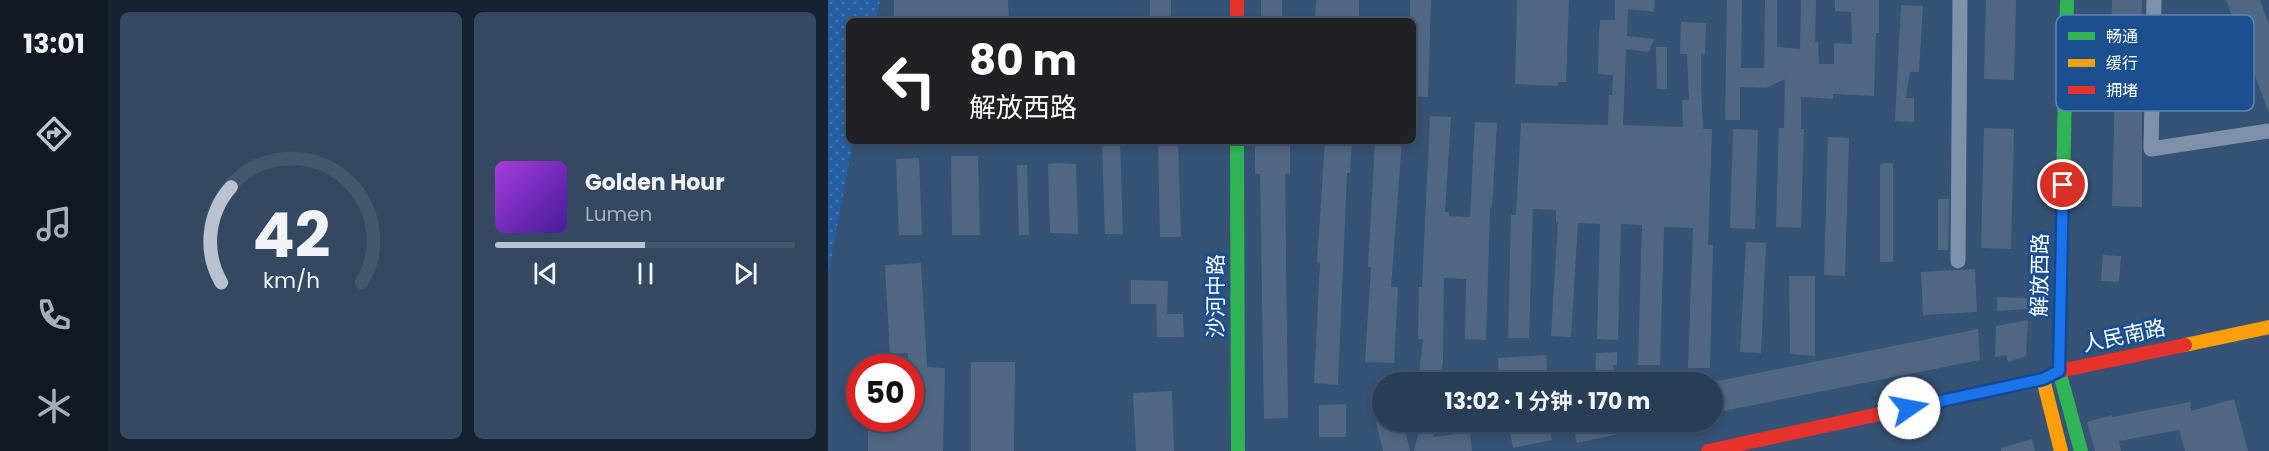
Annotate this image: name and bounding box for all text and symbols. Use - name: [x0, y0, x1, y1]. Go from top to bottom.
- legend: [2056, 15, 2254, 111]
- text: 13:01: [23, 25, 85, 62]
- text: 畅通: [2106, 25, 2138, 48]
- text: 80 m: [969, 31, 1077, 90]
- icon: left: [870, 42, 948, 120]
- text: 缓行: [2106, 52, 2138, 75]
- text: 拥堵: [2106, 79, 2138, 102]
- text: 解放西路: [969, 89, 1077, 126]
- icon: directions: [33, 113, 75, 155]
- pin: [2037, 159, 2088, 210]
- text: Golden Hour: [585, 167, 725, 198]
- icon: arrive: [2046, 168, 2079, 201]
- text: 42: [252, 191, 330, 279]
- text: Lumen: [585, 200, 652, 228]
- icon: music: [33, 203, 75, 245]
- street label: 解放西路: [2024, 233, 2055, 317]
- street label: 沙河中路: [1201, 254, 1230, 338]
- icon: previous: [529, 257, 562, 290]
- icon: pause: [629, 257, 662, 290]
- icon: next: [729, 257, 762, 290]
- text: km/h: [262, 265, 320, 296]
- icon: phone: [33, 294, 75, 336]
- street label: 人民南路: [2080, 313, 2168, 358]
- speed limit sign: 50: [846, 354, 924, 432]
- position arrow: [1877, 376, 1941, 440]
- icon: climate: [33, 385, 75, 427]
- text: 13:02 · 1 分钟 · 170 m: [1445, 386, 1650, 417]

